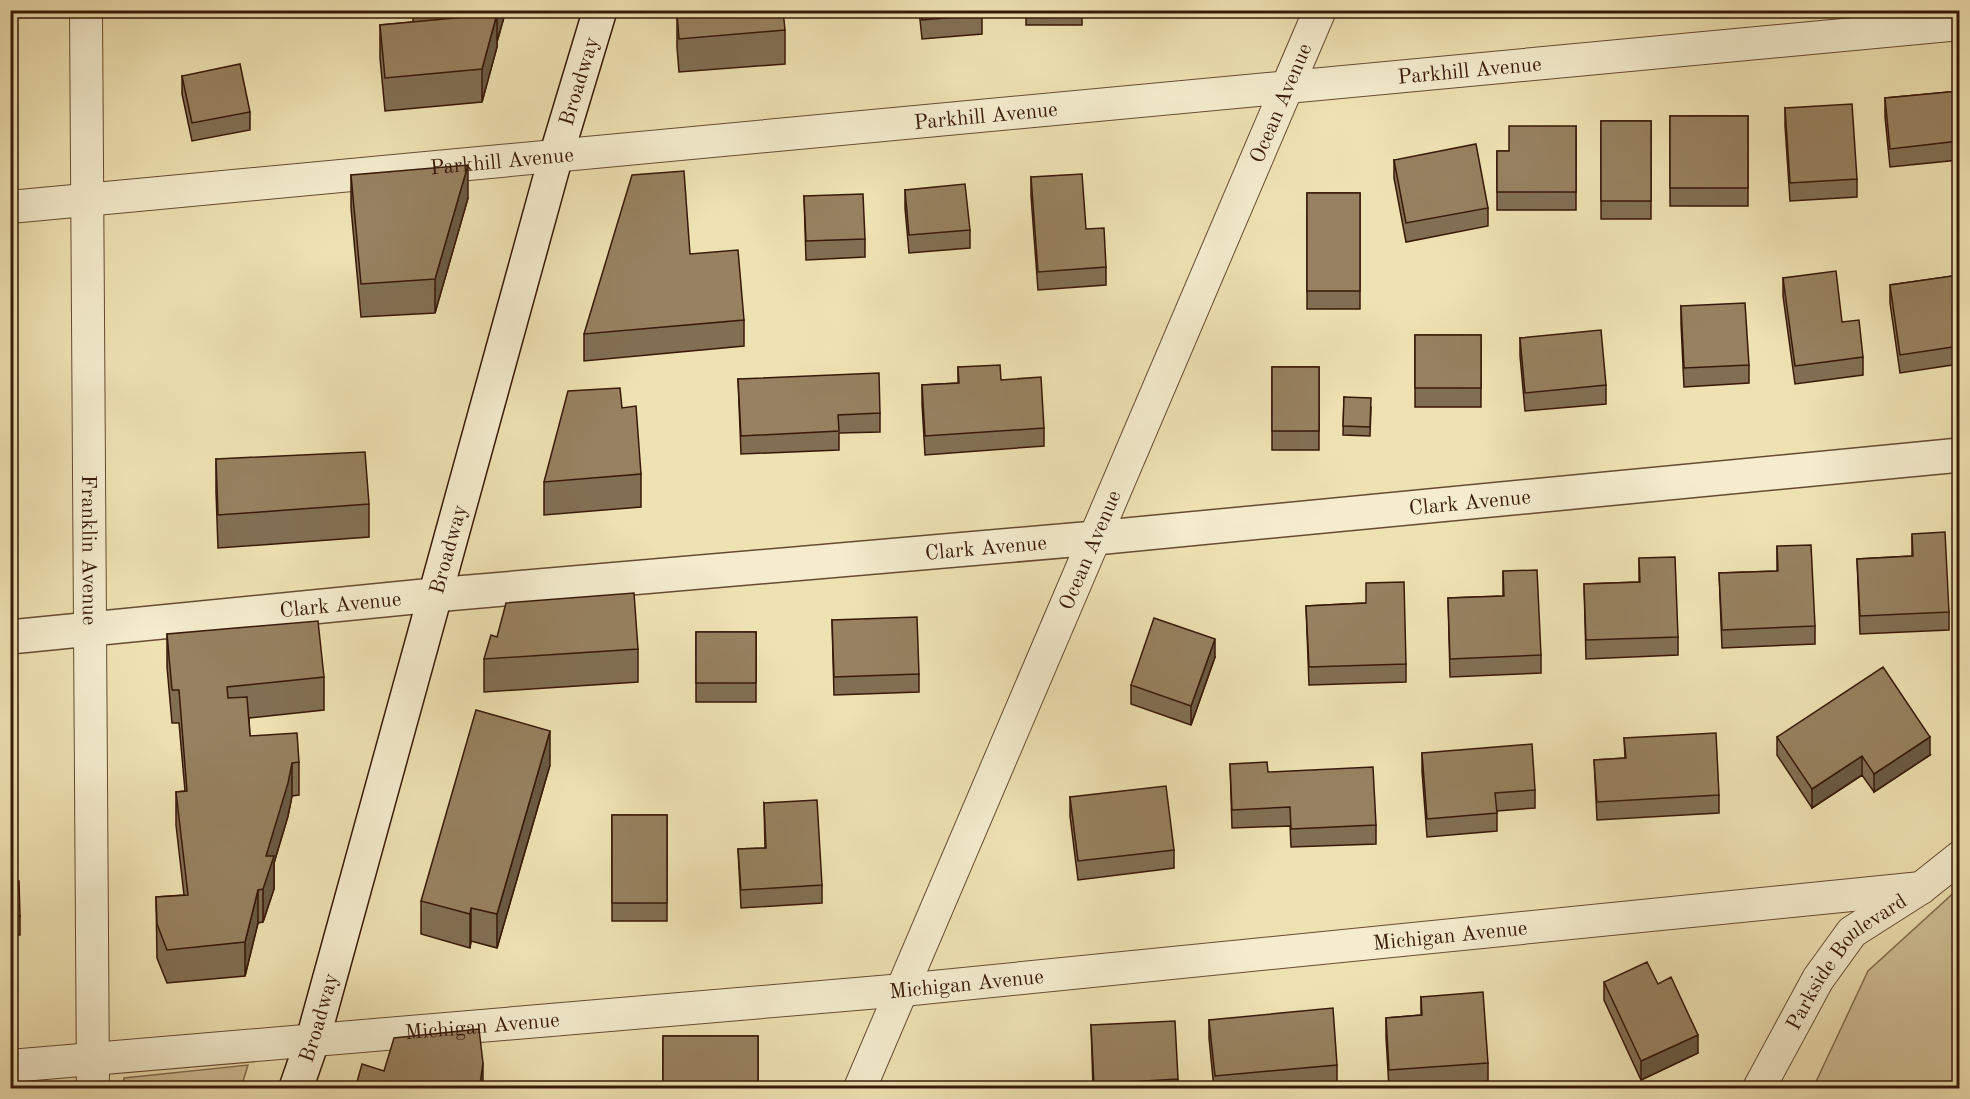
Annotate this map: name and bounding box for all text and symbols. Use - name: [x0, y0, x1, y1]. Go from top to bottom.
- street label: Broadway: [557, 35, 603, 128]
- street label: Ocean Avenue: [1247, 41, 1316, 166]
- street label: Parkhill Avenue: [1397, 54, 1543, 89]
- street label: Parkhill Avenue: [913, 100, 1059, 134]
- street label: Parkhill Avenue: [429, 145, 575, 180]
- street label: Franklin Avenue: [77, 475, 99, 625]
- street label: Clark Avenue: [1408, 487, 1532, 520]
- street label: Ocean Avenue: [1056, 488, 1126, 613]
- street label: Broadway: [427, 502, 472, 596]
- street label: Clark Avenue: [924, 533, 1048, 565]
- street label: Clark Avenue: [279, 589, 402, 622]
- street label: Parkside Boulevard: [1783, 891, 1911, 1034]
- street label: Michigan Avenue: [1372, 918, 1528, 955]
- street label: Michigan Avenue: [888, 967, 1045, 1003]
- street label: Broadway: [297, 971, 343, 1065]
- street label: Michigan Avenue: [404, 1010, 561, 1044]

